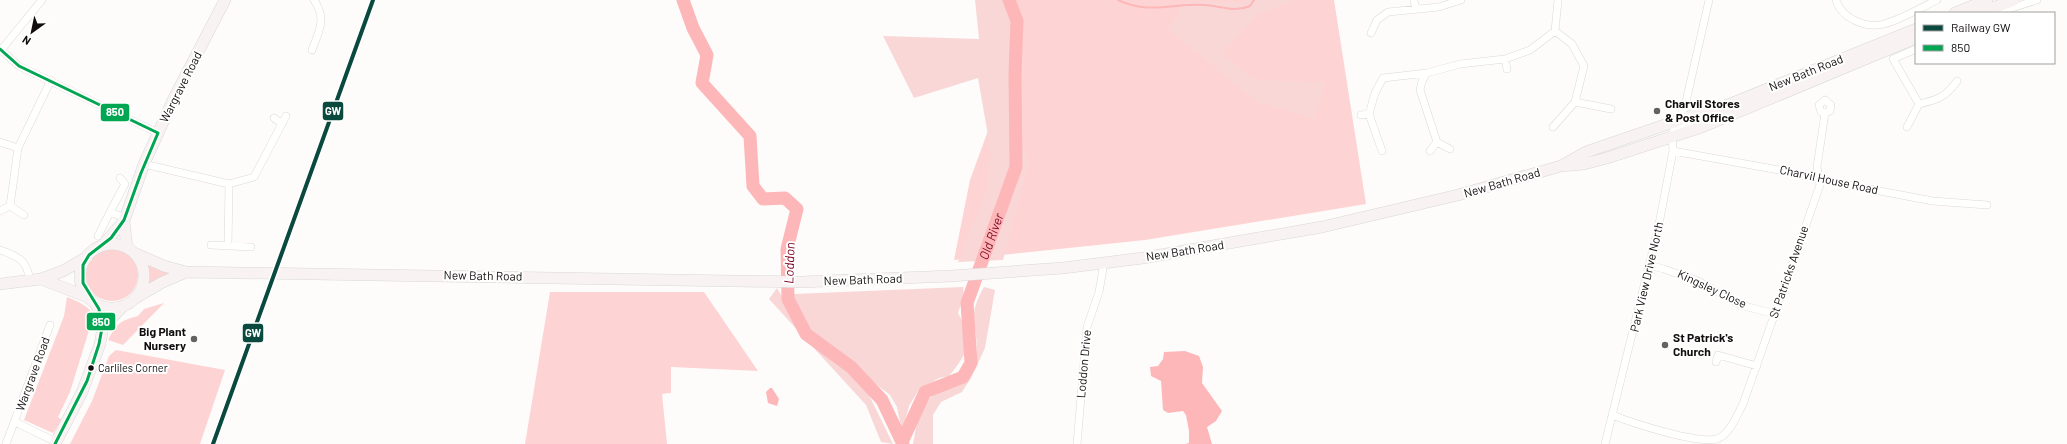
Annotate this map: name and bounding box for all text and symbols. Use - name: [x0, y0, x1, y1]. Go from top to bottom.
- north arrow: [12, 12, 52, 52]
- legend: [1915, 12, 2055, 64]
- text: Railway GW: [1951, 20, 2011, 34]
- text: N: [20, 33, 33, 48]
- text: 850: [1951, 40, 1970, 54]
- street label: Wargrave Road: [156, 49, 204, 124]
- street label: New Bath Road: [1767, 51, 1845, 93]
- place label: Charvil Stores & Post Office: [1665, 96, 1740, 124]
- line badge: GW: [322, 101, 344, 121]
- line badge: 850: [100, 103, 130, 122]
- text: GW: [325, 104, 341, 117]
- text: 850: [106, 105, 124, 118]
- marker: Charvil Stores & Post Office: [1652, 106, 1662, 116]
- street label: Charvil House Road: [1779, 162, 1880, 196]
- street label: New Bath Road: [1462, 164, 1541, 200]
- water label: Old River: [975, 211, 1007, 262]
- street label: Park View Drive North: [1627, 220, 1666, 333]
- street label: St Patricks Avenue: [1766, 223, 1811, 320]
- street label: New Bath Road: [1145, 237, 1225, 263]
- water label: Loddon: [780, 242, 798, 284]
- street label: Kingsley Close: [1676, 266, 1749, 310]
- street label: New Bath Road: [444, 267, 522, 283]
- street label: New Bath Road: [823, 271, 903, 287]
- line badge: 850: [86, 312, 116, 331]
- text: 850: [92, 315, 110, 328]
- line badge: GW: [242, 323, 264, 343]
- place label: Big Plant Nursery: [139, 324, 186, 352]
- text: GW: [245, 326, 261, 339]
- street label: Loddon Drive: [1073, 329, 1093, 399]
- place label: St Patrick's Church: [1673, 330, 1733, 358]
- marker: Big Plant Nursery: [189, 334, 199, 344]
- street label: Wargrave Road: [12, 335, 52, 413]
- marker: St Patrick's Church: [1660, 340, 1670, 350]
- place label: Carliles Corner: [98, 361, 168, 374]
- marker: Carliles Corner: [86, 363, 96, 373]

